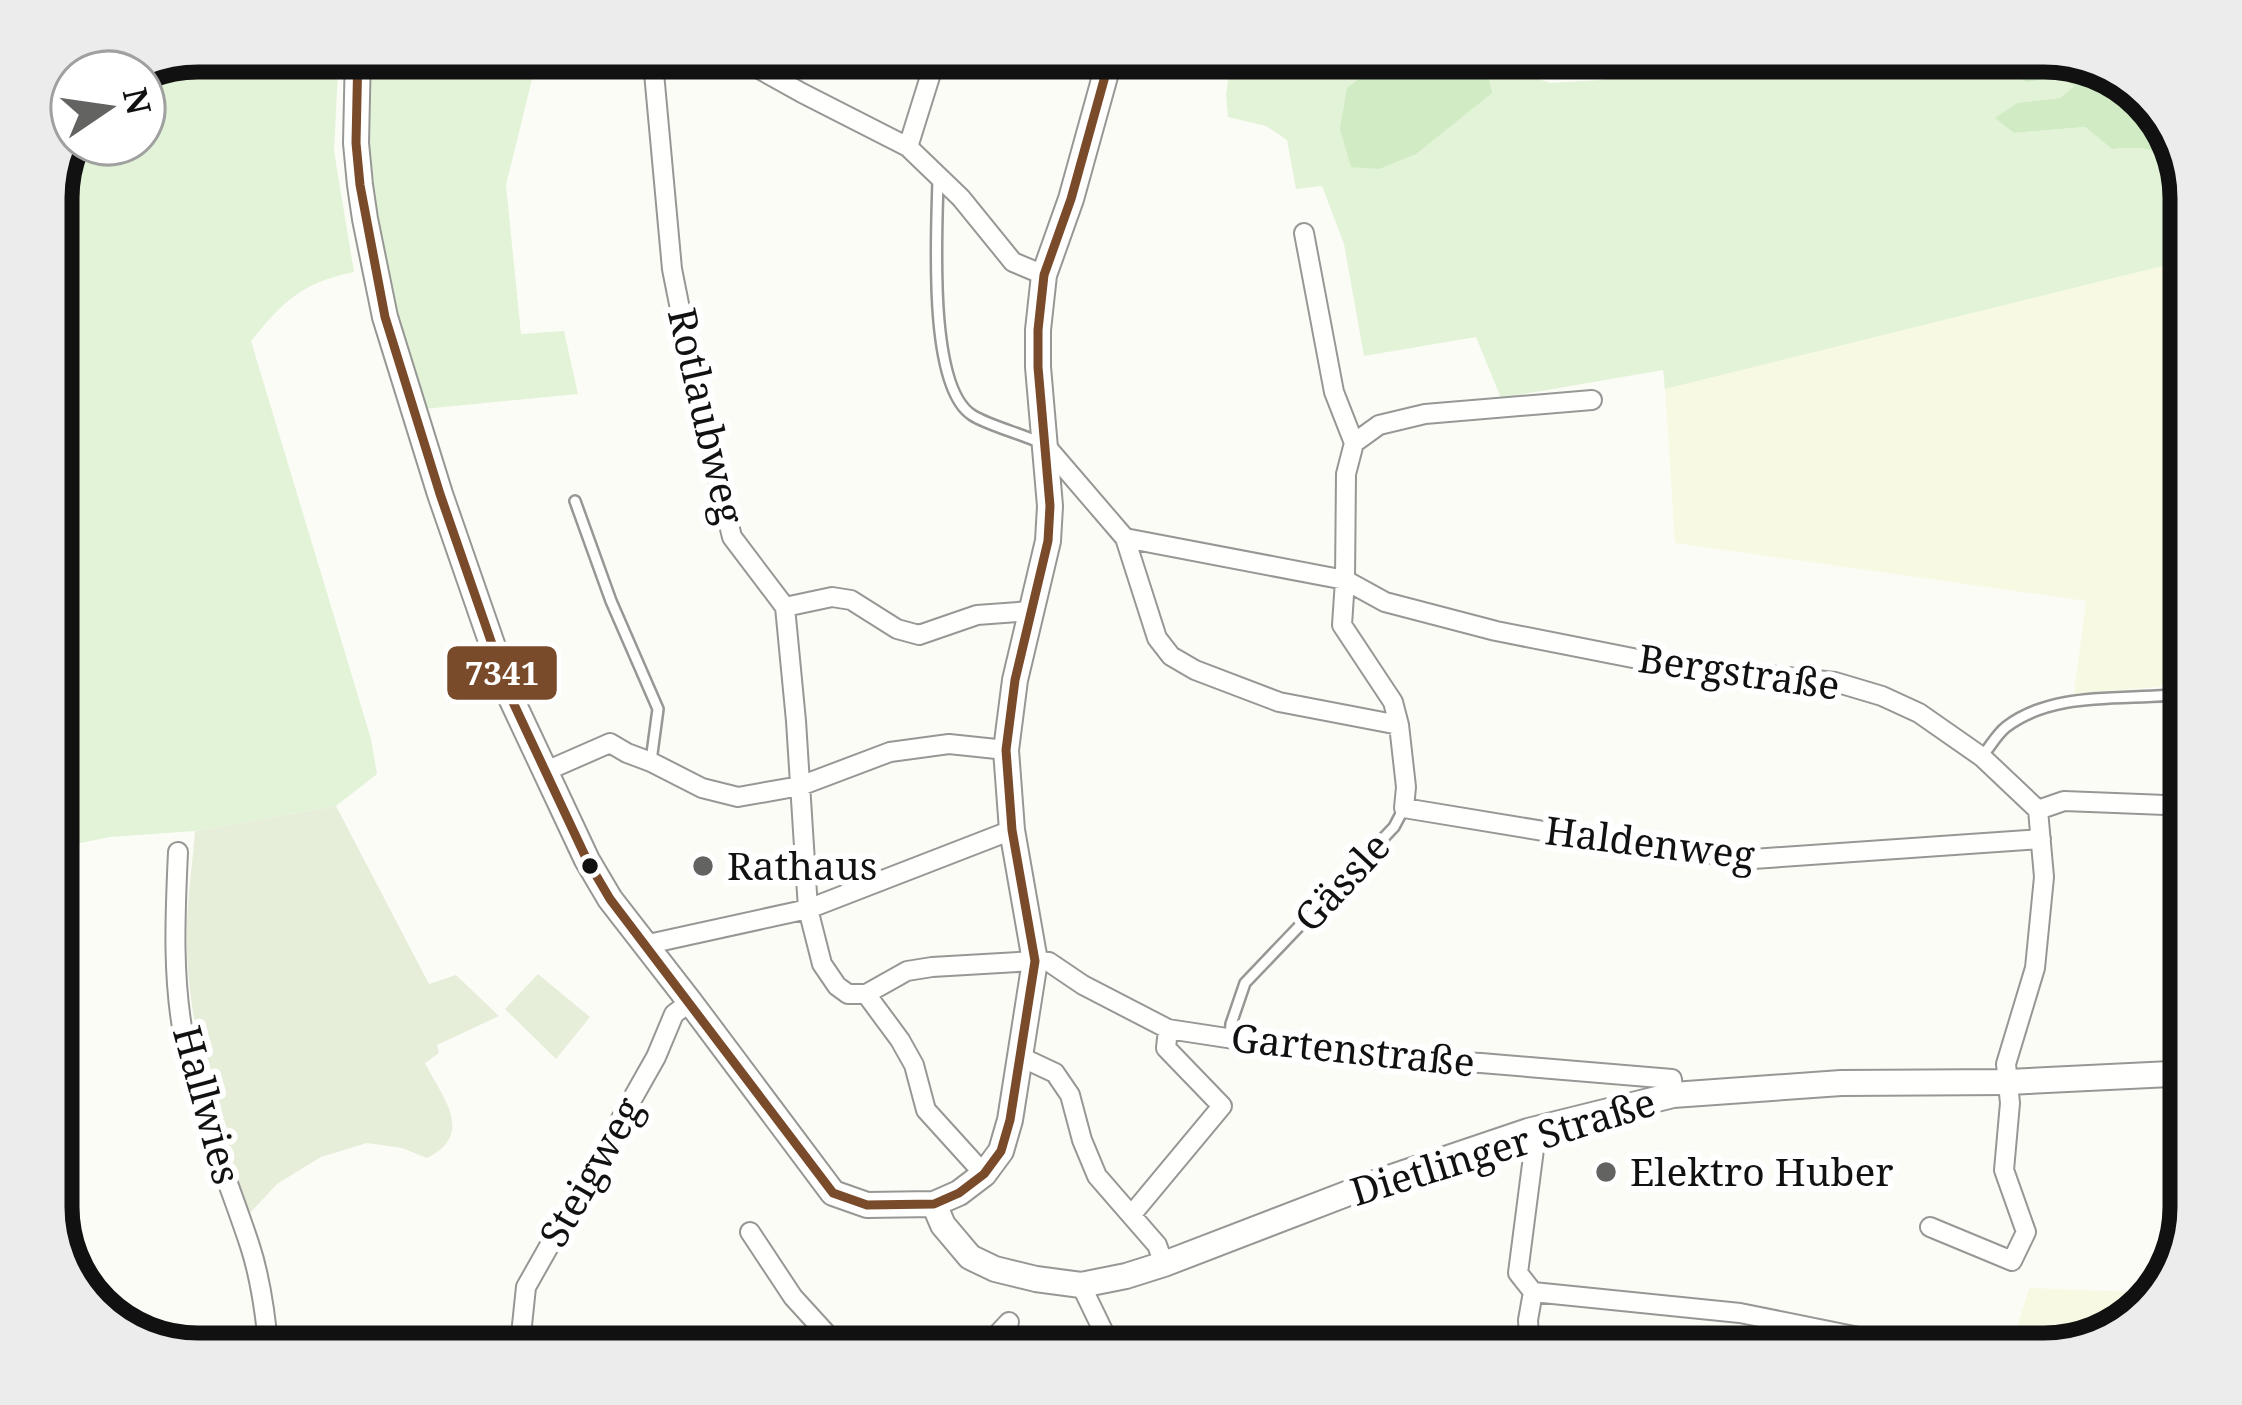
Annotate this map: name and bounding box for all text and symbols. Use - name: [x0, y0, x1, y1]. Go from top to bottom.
- north arrow: [48, 48, 168, 168]
- text: N: [113, 83, 163, 119]
- street label: Rotlaubweg: [657, 302, 758, 529]
- street label: Bergstraße: [1635, 630, 1843, 711]
- line badge: 7341: [445, 644, 559, 702]
- text: 7341: [465, 650, 539, 695]
- street label: Haldenweg: [1543, 802, 1758, 881]
- street label: Gässle: [1281, 820, 1401, 942]
- place label: Rathaus: [727, 838, 877, 891]
- marker: Rathaus: [690, 853, 716, 879]
- unlabelled marker: [579, 855, 601, 877]
- street label: Gartenstraße: [1229, 1009, 1478, 1088]
- street label: Hallwies: [162, 1020, 255, 1190]
- street label: Dietlinger Straße: [1344, 1074, 1661, 1217]
- street label: Steigweg: [526, 1087, 654, 1256]
- place label: Elektro Huber: [1630, 1144, 1894, 1197]
- marker: Elektro Huber: [1593, 1159, 1619, 1185]

